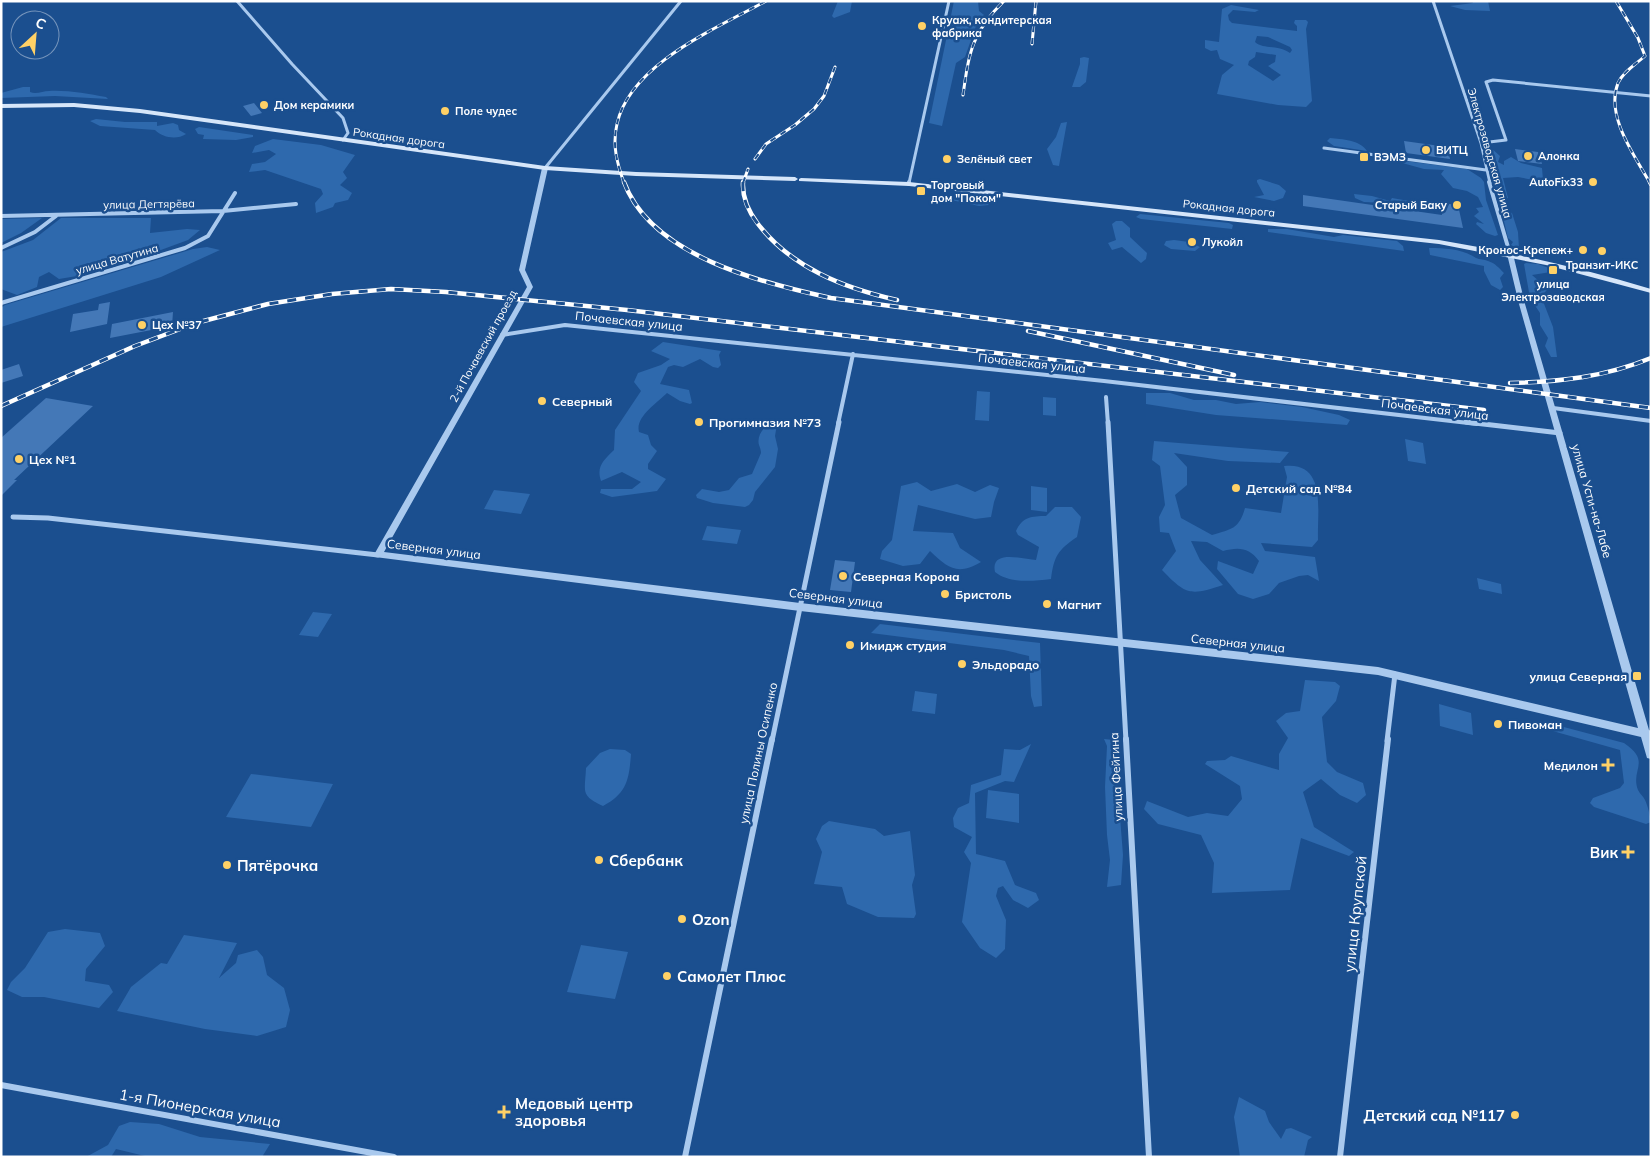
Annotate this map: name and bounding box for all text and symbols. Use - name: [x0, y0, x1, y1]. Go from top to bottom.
- north arrow: [10, 10, 60, 60]
- text: С: [32, 13, 49, 34]
- place label: Круаж, кондитерская фабрика: [932, 13, 1052, 40]
- marker: Круаж, кондитерская фабрика: [916, 20, 928, 32]
- street label: Электрозаводская улица: [1465, 86, 1515, 220]
- place label: Дом керамики: [274, 98, 354, 112]
- marker: Дом керамики: [258, 99, 270, 111]
- place label: Поле чудес: [455, 104, 517, 118]
- marker: Поле чудес: [439, 105, 451, 117]
- street label: Рокадная дорога: [352, 125, 446, 151]
- place label: ВИТЦ: [1436, 143, 1468, 157]
- marker: ВИТЦ: [1420, 144, 1432, 156]
- place label: Алонка: [1538, 149, 1580, 163]
- place label: ВЭМЗ: [1374, 150, 1406, 164]
- marker: Алонка: [1522, 150, 1534, 162]
- marker: ВЭМЗ: [1358, 151, 1370, 163]
- place label: Зелёный свет: [957, 152, 1033, 166]
- marker: Зелёный свет: [941, 153, 953, 165]
- place label: AutoFix33: [1529, 175, 1583, 189]
- marker: AutoFix33: [1587, 176, 1599, 188]
- place label: Торговый дом "Поком": [931, 178, 1001, 205]
- marker: Торговый дом "Поком": [915, 185, 927, 197]
- street label: улица Дегтярёва: [103, 196, 195, 212]
- street label: Рокадная дорога: [1182, 196, 1276, 220]
- place label: Старый Баку: [1375, 198, 1448, 212]
- marker: Старый Баку: [1451, 199, 1463, 211]
- place label: Лукойл: [1202, 235, 1243, 249]
- marker: Лукойл: [1186, 236, 1198, 248]
- street label: улица Ватутина: [74, 241, 160, 277]
- place label: Кронос-Крепеж+: [1478, 243, 1573, 257]
- marker: Кронос-Крепеж+: [1577, 244, 1589, 256]
- marker: Транзит-ИКС: [1596, 245, 1608, 257]
- place label: Транзит-ИКС: [1566, 258, 1639, 272]
- marker: улица Электрозаводская: [1547, 264, 1559, 276]
- place label: улица Электрозаводская: [1501, 277, 1605, 304]
- street label: 2-й Почаевский проезд: [446, 287, 520, 405]
- street label: Почаевская улица: [574, 308, 684, 334]
- place label: Цех №37: [152, 318, 202, 332]
- marker: Цех №37: [136, 319, 148, 331]
- street label: Почаевская улица: [977, 350, 1087, 376]
- place label: Северный: [552, 394, 612, 409]
- marker: Северный: [536, 395, 548, 407]
- street label: Почаевская улица: [1380, 395, 1490, 423]
- place label: Прогимназия №73: [709, 415, 821, 430]
- marker: Прогимназия №73: [693, 416, 705, 428]
- street label: улица Усти-на-Лабе: [1569, 442, 1616, 560]
- place label: Цех №1: [29, 452, 76, 467]
- marker: Цех №1: [13, 453, 25, 465]
- place label: Детский сад №84: [1246, 481, 1352, 496]
- marker: Детский сад №84: [1230, 482, 1242, 494]
- street label: Северная улица: [386, 536, 482, 562]
- place label: Северная Корона: [853, 569, 960, 584]
- marker: Северная Корона: [837, 570, 849, 582]
- street label: Северная улица: [788, 585, 884, 611]
- place label: Бристоль: [955, 587, 1012, 602]
- marker: Бристоль: [939, 588, 951, 600]
- place label: Магнит: [1057, 597, 1101, 612]
- marker: Магнит: [1041, 598, 1053, 610]
- street label: Северная улица: [1190, 631, 1286, 655]
- place label: Имидж студия: [860, 638, 946, 653]
- marker: Имидж студия: [844, 639, 856, 651]
- place label: Эльдорадо: [972, 657, 1039, 672]
- marker: Эльдорадо: [956, 658, 968, 670]
- place label: улица Северная: [1529, 669, 1627, 684]
- marker: улица Северная: [1631, 670, 1643, 682]
- street label: улица Полины Осипенко: [736, 681, 780, 825]
- place label: Пивоман: [1508, 717, 1562, 732]
- marker: Пивоман: [1492, 718, 1504, 730]
- street label: улица Фейгина: [1106, 732, 1126, 822]
- place label: Медилон: [1544, 758, 1598, 773]
- marker: Медилон: [1602, 759, 1614, 771]
- place label: Вик: [1590, 843, 1618, 862]
- marker: Вик: [1622, 846, 1634, 858]
- place label: Сбербанк: [609, 851, 683, 870]
- marker: Сбербанк: [593, 854, 605, 866]
- street label: улица Крупской: [1339, 855, 1371, 973]
- place label: Пятёрочка: [237, 856, 318, 875]
- marker: Пятёрочка: [221, 859, 233, 871]
- place label: Ozon: [692, 910, 729, 929]
- marker: Ozon: [676, 913, 688, 925]
- place label: Самолет Плюс: [677, 967, 786, 986]
- marker: Самолет Плюс: [661, 970, 673, 982]
- street label: 1-я Пионерская улица: [118, 1084, 282, 1132]
- place label: Медовый центр здоровья: [515, 1094, 633, 1130]
- marker: Медовый центр здоровья: [497, 1105, 511, 1119]
- place label: Детский сад №117: [1364, 1106, 1505, 1125]
- marker: Детский сад №117: [1509, 1109, 1521, 1121]

